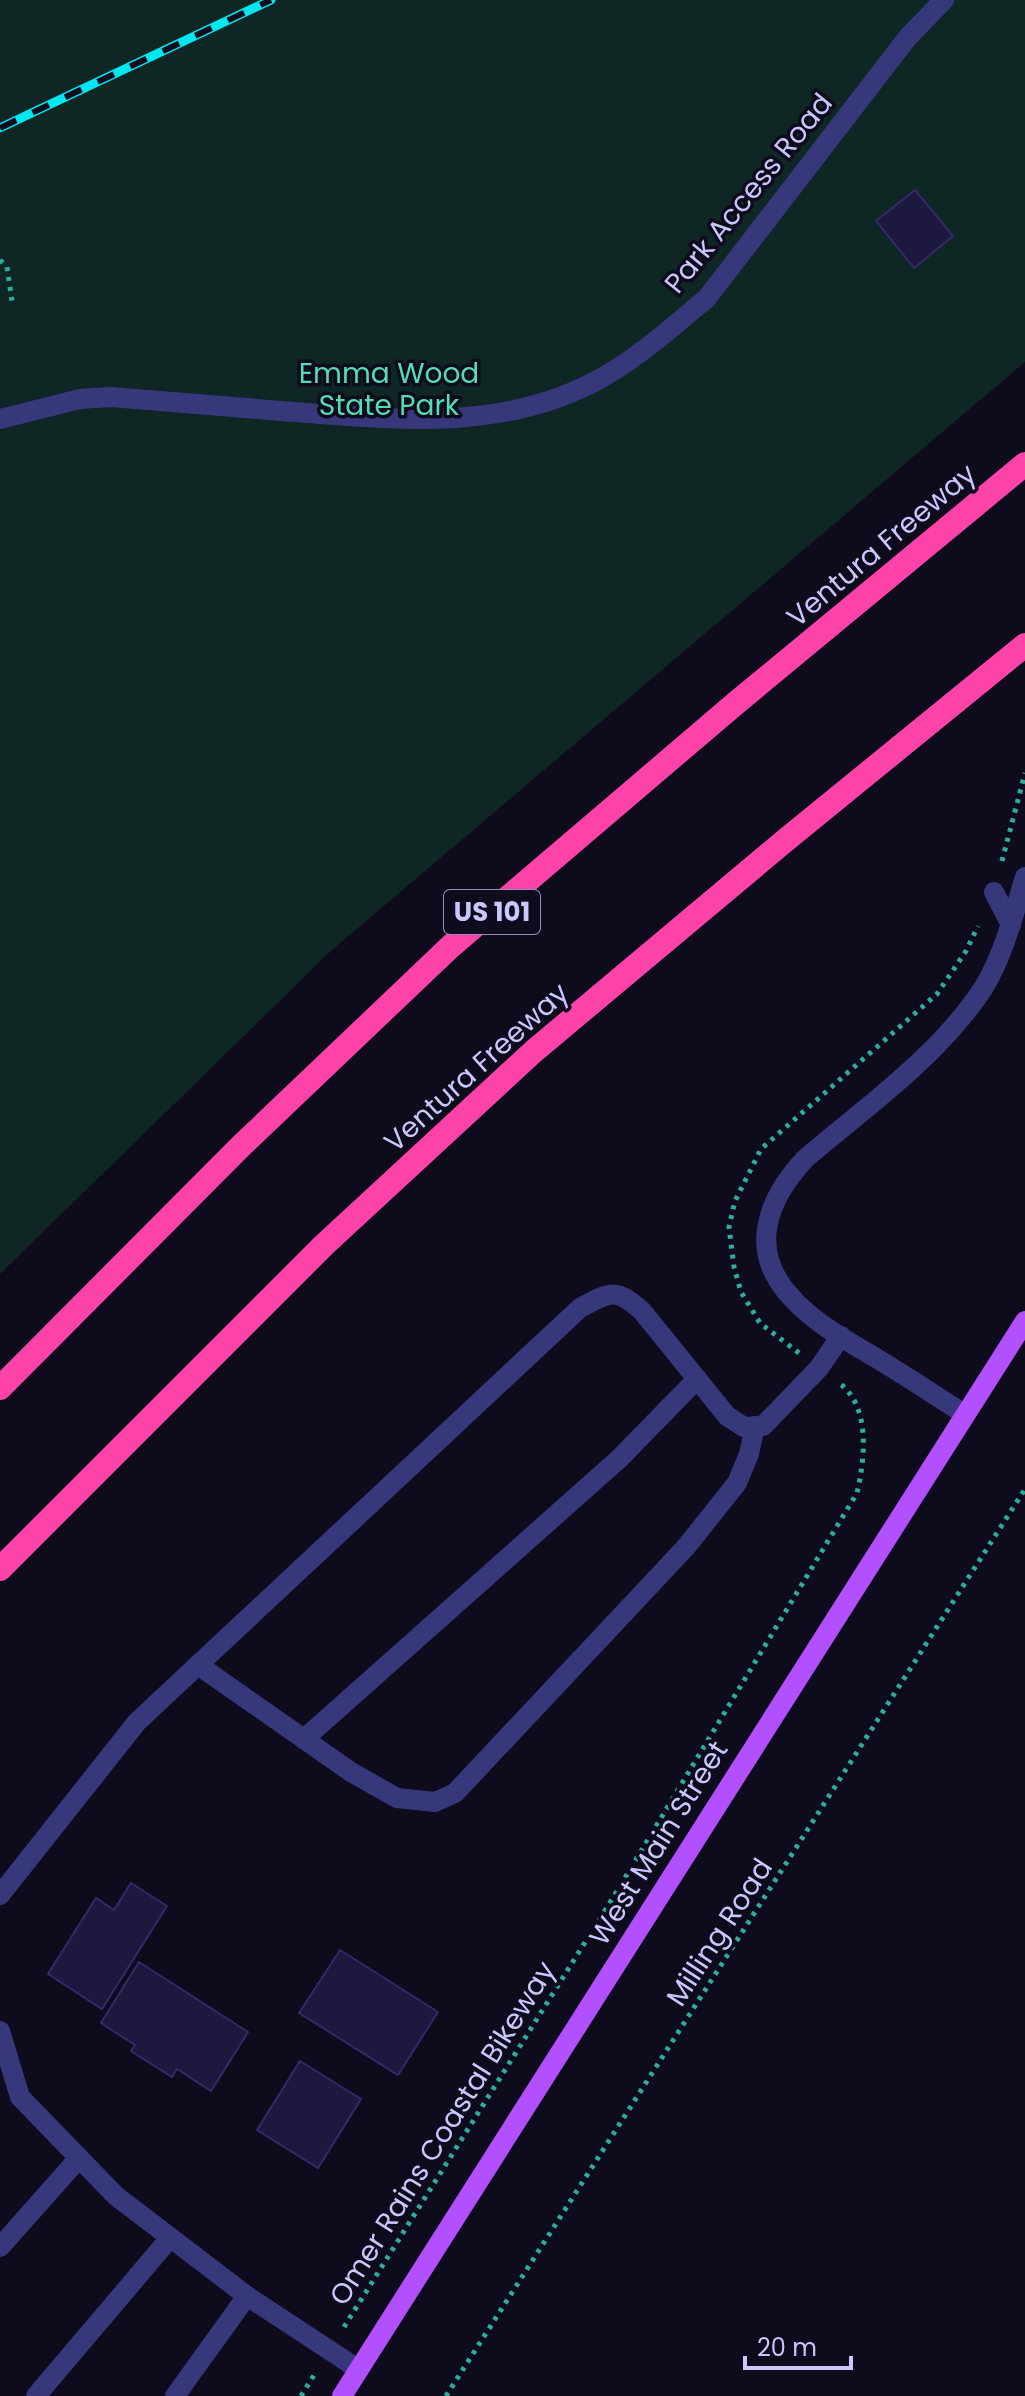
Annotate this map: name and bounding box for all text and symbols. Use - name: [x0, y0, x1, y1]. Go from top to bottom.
- street label: Park Access Road: [655, 85, 841, 302]
- park label: Emma Wood State Park: [299, 354, 479, 425]
- street label: Ventura Freeway: [778, 454, 984, 636]
- road number: US 101: [444, 890, 540, 934]
- street label: Ventura Freeway: [376, 974, 577, 1161]
- street label: West Main Street: [580, 1734, 737, 1953]
- street label: Milling Road: [657, 1851, 782, 2014]
- street label: Omer Rains Coastal Bikeway: [320, 1954, 565, 2313]
- scale bar: [745, 2320, 851, 2370]
- text: 20 m: [757, 2331, 817, 2364]

